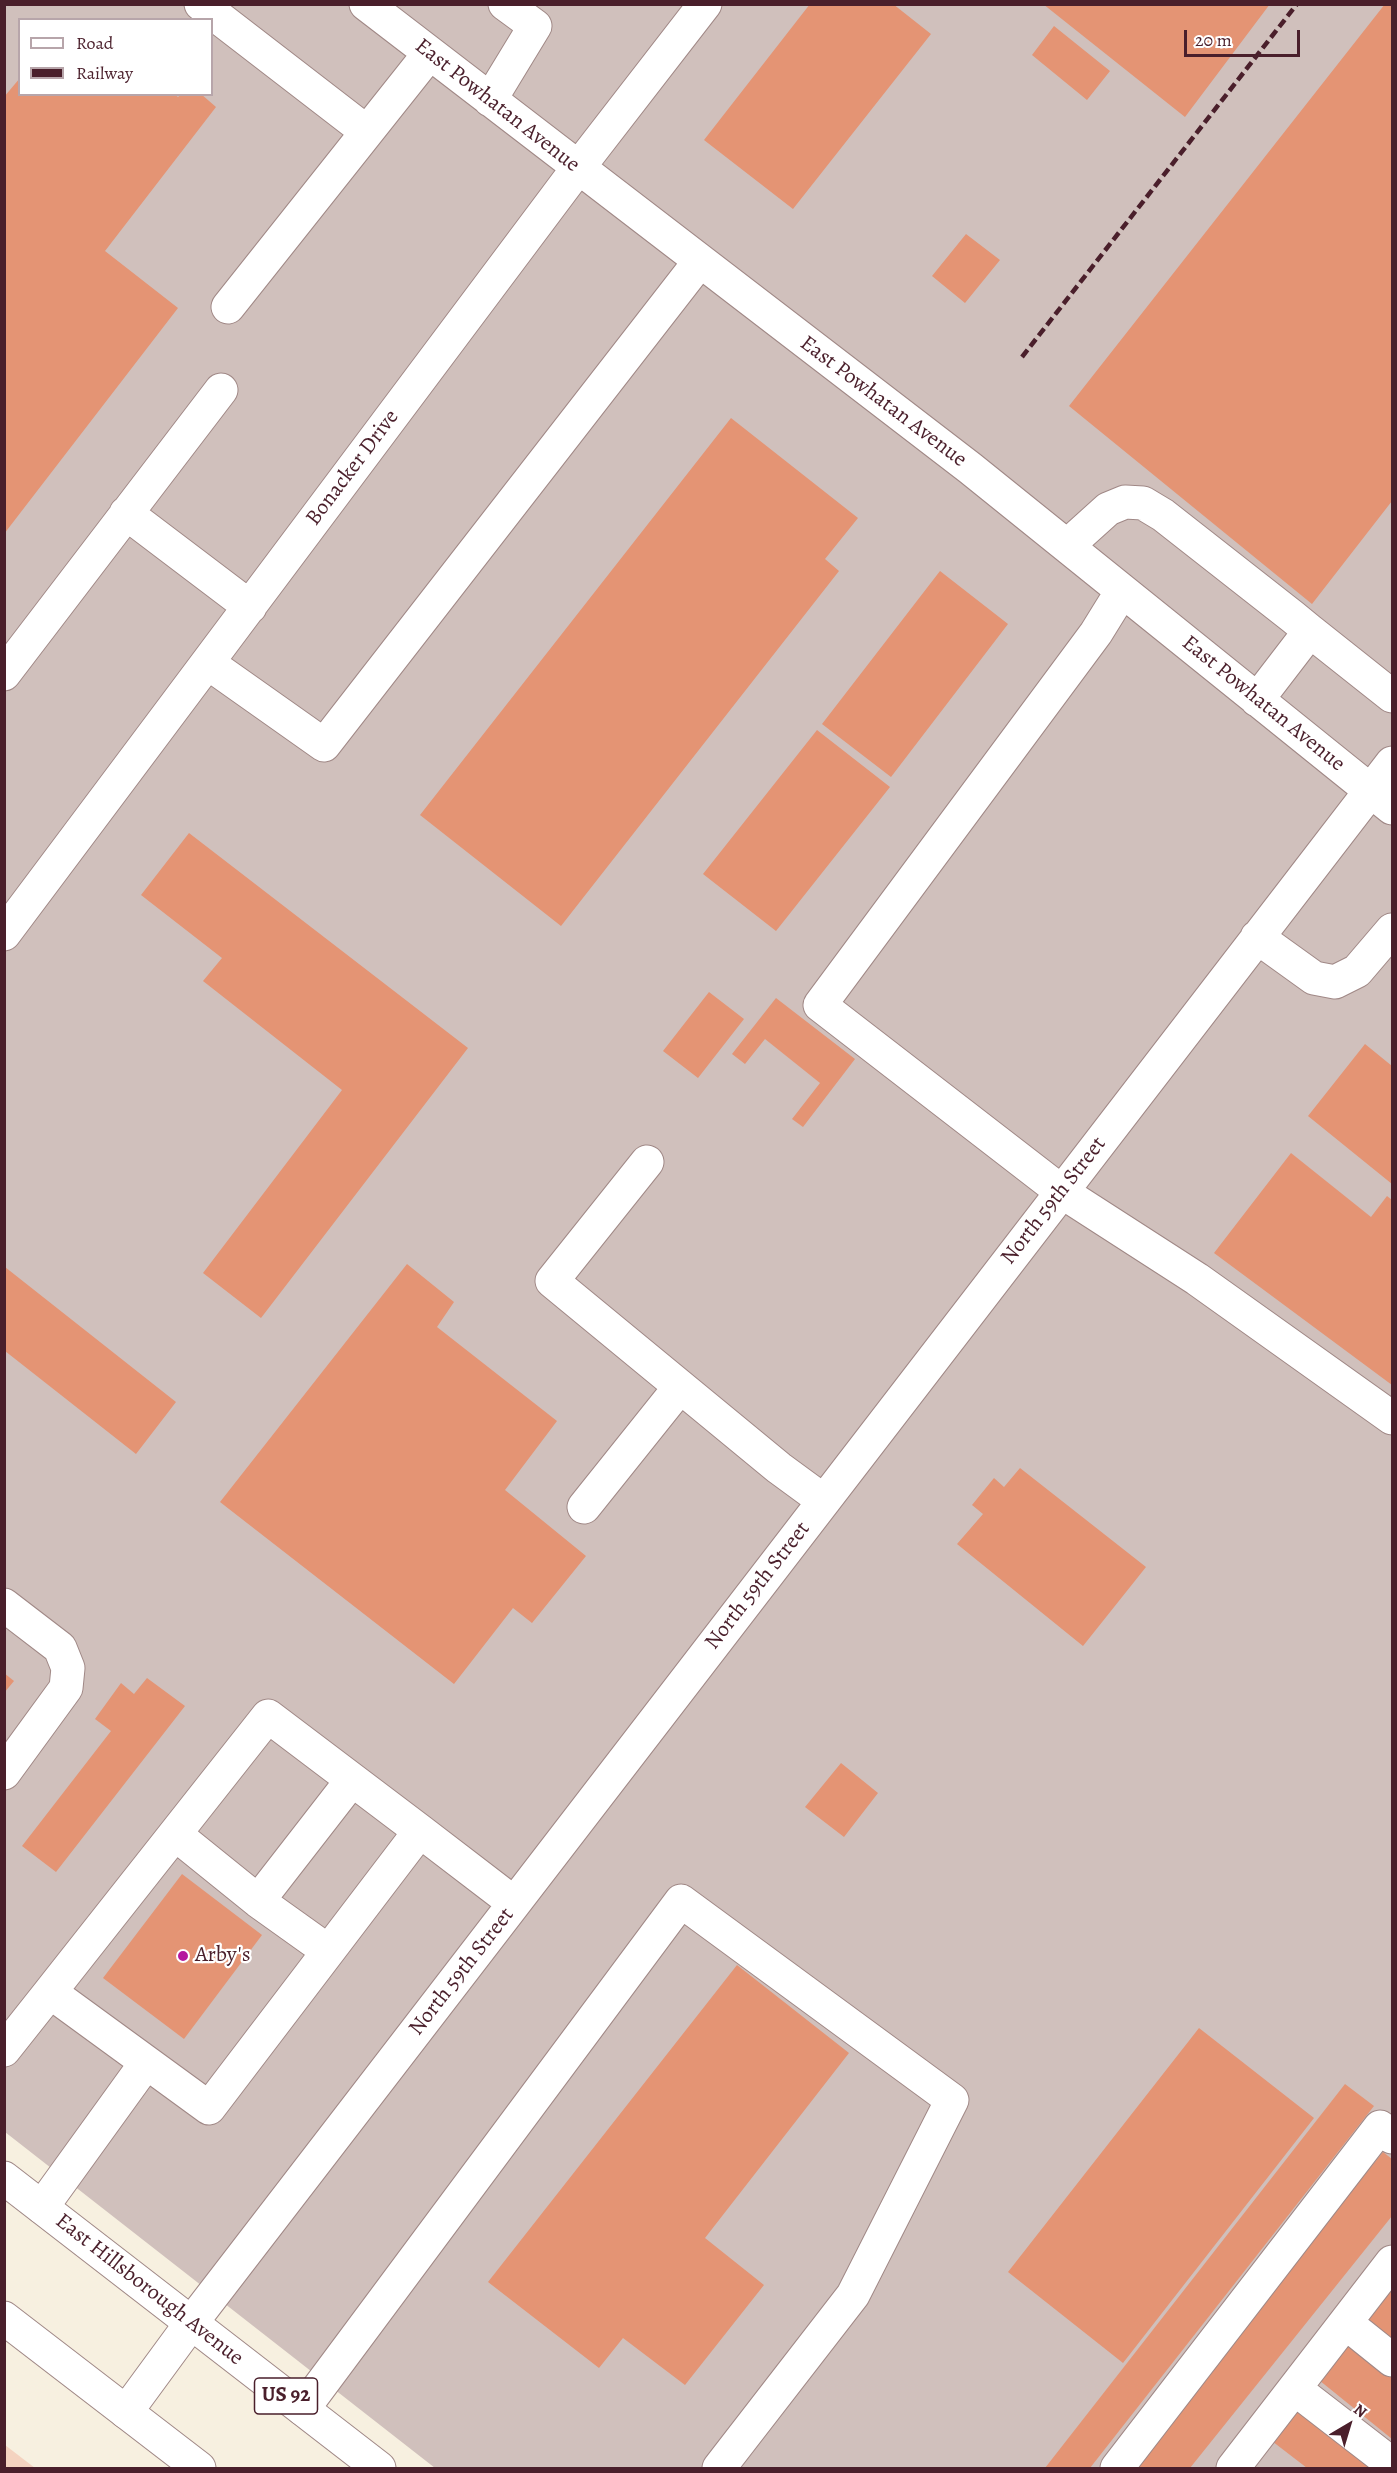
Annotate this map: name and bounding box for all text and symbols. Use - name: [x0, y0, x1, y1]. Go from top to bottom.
- legend: [18, 18, 213, 96]
- scale bar: [1187, 18, 1302, 56]
- text: 20 m: [1195, 28, 1232, 52]
- text: Road: [76, 31, 113, 55]
- street label: East Powhatan Avenue: [409, 33, 585, 179]
- text: Railway: [76, 61, 133, 85]
- street label: East Powhatan Avenue: [794, 331, 972, 473]
- street label: Bonacker Drive: [301, 405, 405, 531]
- street label: East Powhatan Avenue: [1176, 630, 1350, 778]
- street label: North 59th Street: [996, 1132, 1112, 1270]
- street label: North 59th Street: [700, 1517, 816, 1655]
- street label: North 59th Street: [404, 1903, 520, 2041]
- place label: Arby's: [195, 1943, 251, 1969]
- marker: Arby's: [176, 1949, 190, 1963]
- street label: East Hillsborough Avenue: [50, 2208, 248, 2372]
- road number: US 92: [254, 2378, 318, 2414]
- north arrow: [1319, 2395, 1379, 2455]
- text: N: [1349, 2399, 1371, 2423]

